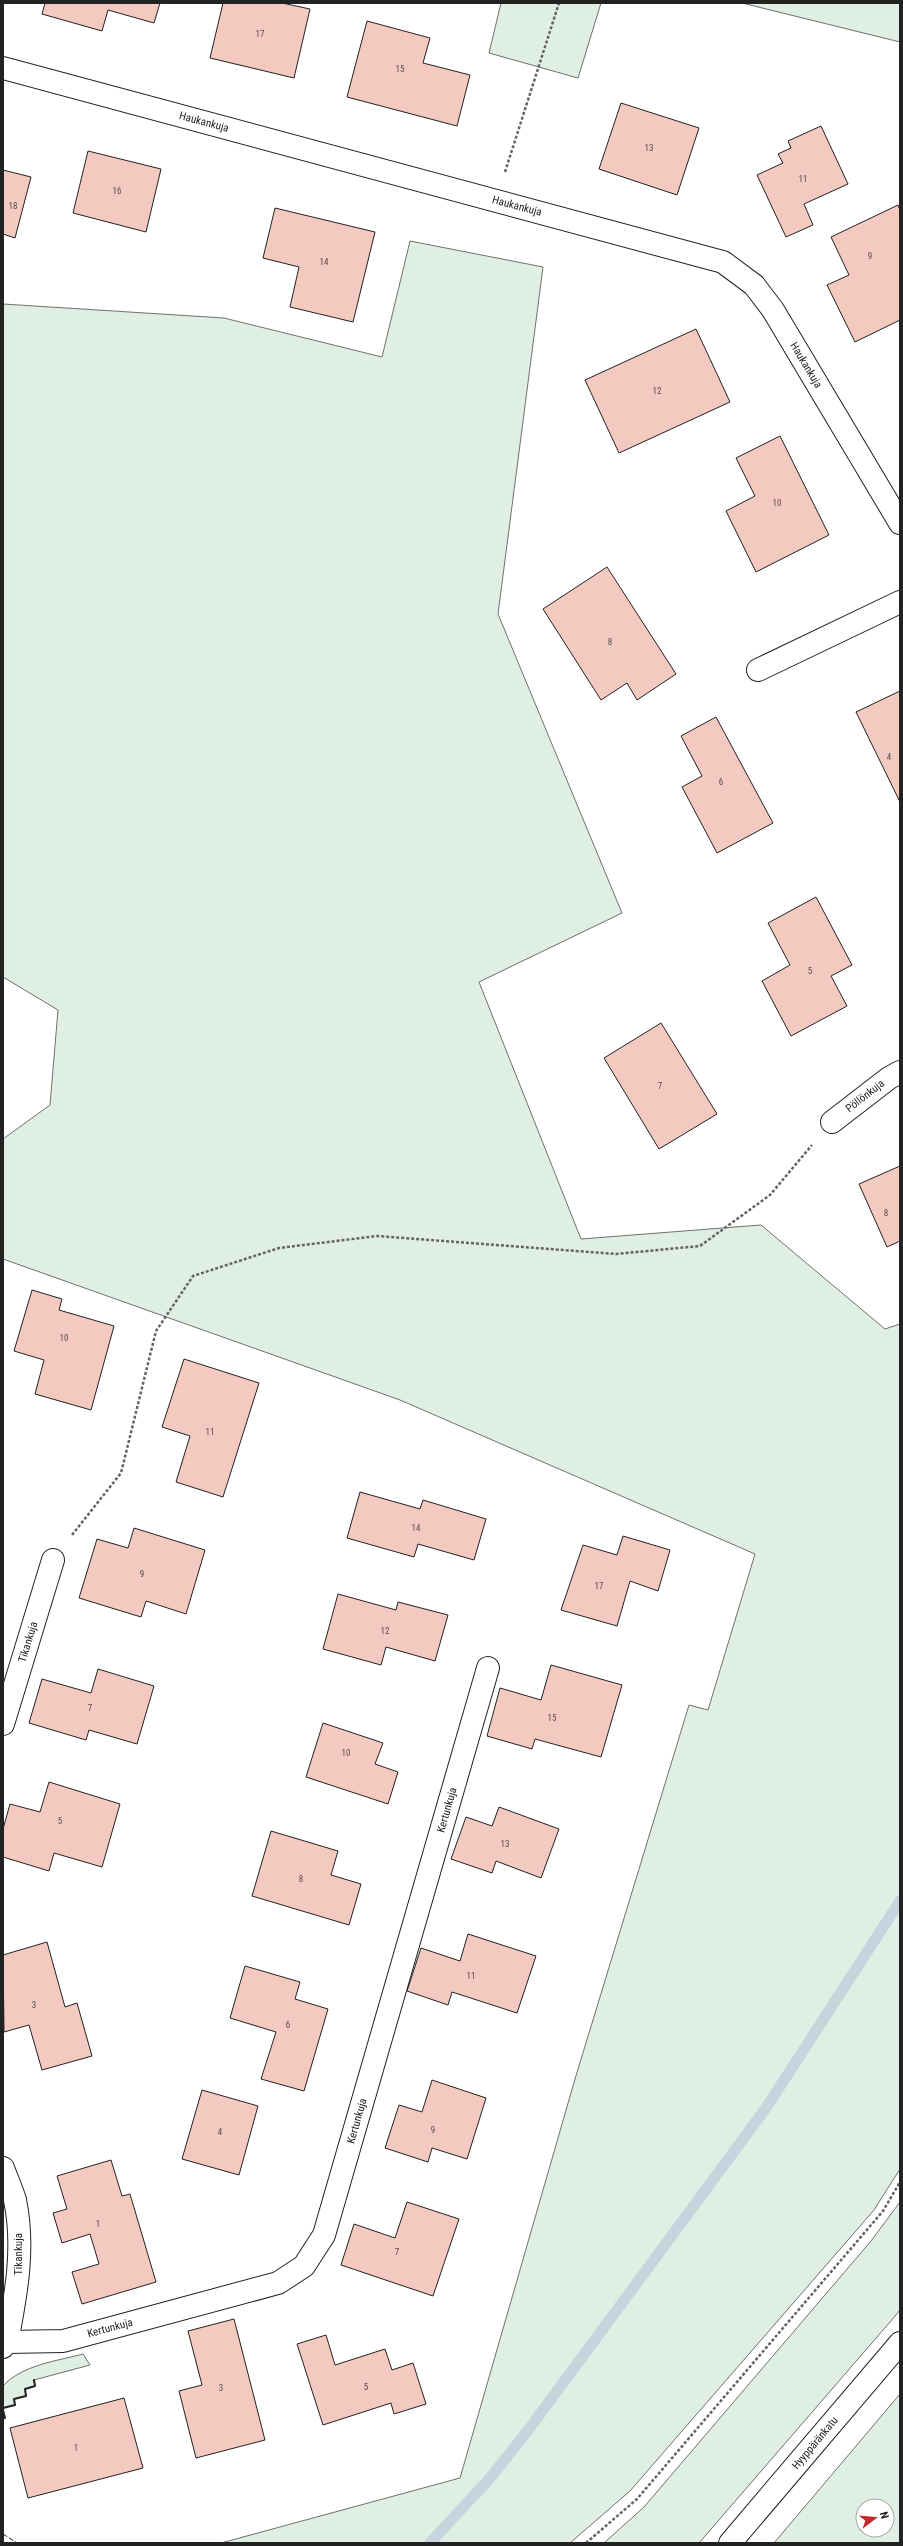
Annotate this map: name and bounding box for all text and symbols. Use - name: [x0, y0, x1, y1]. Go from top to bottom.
- house number: 17: [256, 29, 265, 39]
- house number: 15: [396, 64, 405, 74]
- street label: Haukankuja: [178, 109, 230, 135]
- house number: 13: [645, 143, 653, 153]
- house number: 11: [799, 174, 807, 184]
- house number: 16: [113, 186, 121, 196]
- street label: Haukankuja: [491, 193, 543, 219]
- house number: 18: [9, 201, 17, 211]
- house number: 9: [868, 251, 872, 261]
- house number: 14: [320, 257, 329, 267]
- street label: Haukankuja: [787, 340, 825, 390]
- house number: 12: [653, 386, 662, 396]
- house number: 10: [773, 498, 781, 508]
- house number: 8: [608, 637, 612, 647]
- house number: 4: [887, 752, 892, 762]
- house number: 6: [719, 777, 723, 787]
- house number: 5: [808, 966, 813, 976]
- street label: Pöllönkuja: [843, 1077, 887, 1115]
- house number: 7: [658, 1081, 663, 1091]
- house number: 8: [884, 1208, 888, 1218]
- house number: 10: [60, 1333, 68, 1343]
- house number: 11: [206, 1427, 214, 1437]
- house number: 14: [412, 1523, 421, 1533]
- house number: 9: [140, 1569, 144, 1579]
- house number: 17: [595, 1581, 604, 1591]
- street label: Tikankuja: [16, 1620, 40, 1664]
- house number: 12: [381, 1626, 390, 1636]
- house number: 7: [88, 1703, 93, 1713]
- house number: 15: [548, 1713, 557, 1723]
- house number: 10: [342, 1748, 350, 1758]
- street label: Kertunkuja: [434, 1786, 460, 1834]
- house number: 5: [58, 1816, 63, 1826]
- house number: 13: [501, 1839, 509, 1849]
- house number: 8: [299, 1874, 303, 1884]
- house number: 11: [467, 1971, 475, 1981]
- house number: 3: [32, 2000, 36, 2010]
- house number: 6: [286, 2020, 290, 2030]
- street label: Kertunkuja: [344, 2097, 370, 2145]
- house number: 9: [431, 2125, 435, 2135]
- house number: 4: [218, 2127, 223, 2137]
- house number: 1: [96, 2219, 100, 2229]
- street label: Tikankuja: [12, 2233, 25, 2275]
- house number: 7: [395, 2247, 400, 2257]
- street label: Kertunkuja: [86, 2316, 134, 2340]
- house number: 5: [364, 2382, 369, 2392]
- house number: 3: [219, 2383, 223, 2393]
- street label: Hyyppäränkatu: [789, 2414, 841, 2472]
- house number: 1: [74, 2443, 78, 2453]
- north arrow: [855, 2498, 895, 2538]
- text: N: [877, 2510, 891, 2521]

